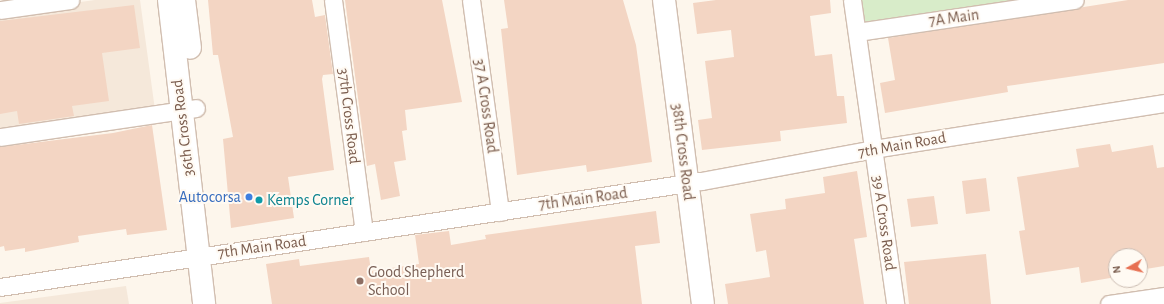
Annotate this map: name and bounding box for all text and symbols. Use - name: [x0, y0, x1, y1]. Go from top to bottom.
- street label: 7A Main: [928, 5, 980, 31]
- street label: 37 A Cross Road: [470, 58, 502, 154]
- street label: 37th Cross Road: [334, 67, 364, 165]
- street label: 36th Cross Road: [168, 78, 198, 178]
- street label: 38th Cross Road: [668, 102, 698, 202]
- street label: 7th Main Road: [856, 128, 948, 162]
- street label: 39 A Cross Road: [868, 174, 900, 272]
- street label: 7th Main Road: [538, 183, 628, 215]
- place label: Autocorsa: [179, 187, 241, 207]
- place label: Kemps Corner: [267, 190, 354, 210]
- marker: Autocorsa: [244, 192, 254, 202]
- marker: Kemps Corner: [254, 195, 264, 205]
- street label: 7th Main Road: [217, 231, 307, 263]
- north arrow: [1108, 248, 1148, 288]
- place label: Good Shepherd School: [368, 262, 464, 300]
- text: N: [1111, 265, 1123, 274]
- marker: Good Shepherd School: [355, 276, 365, 286]

